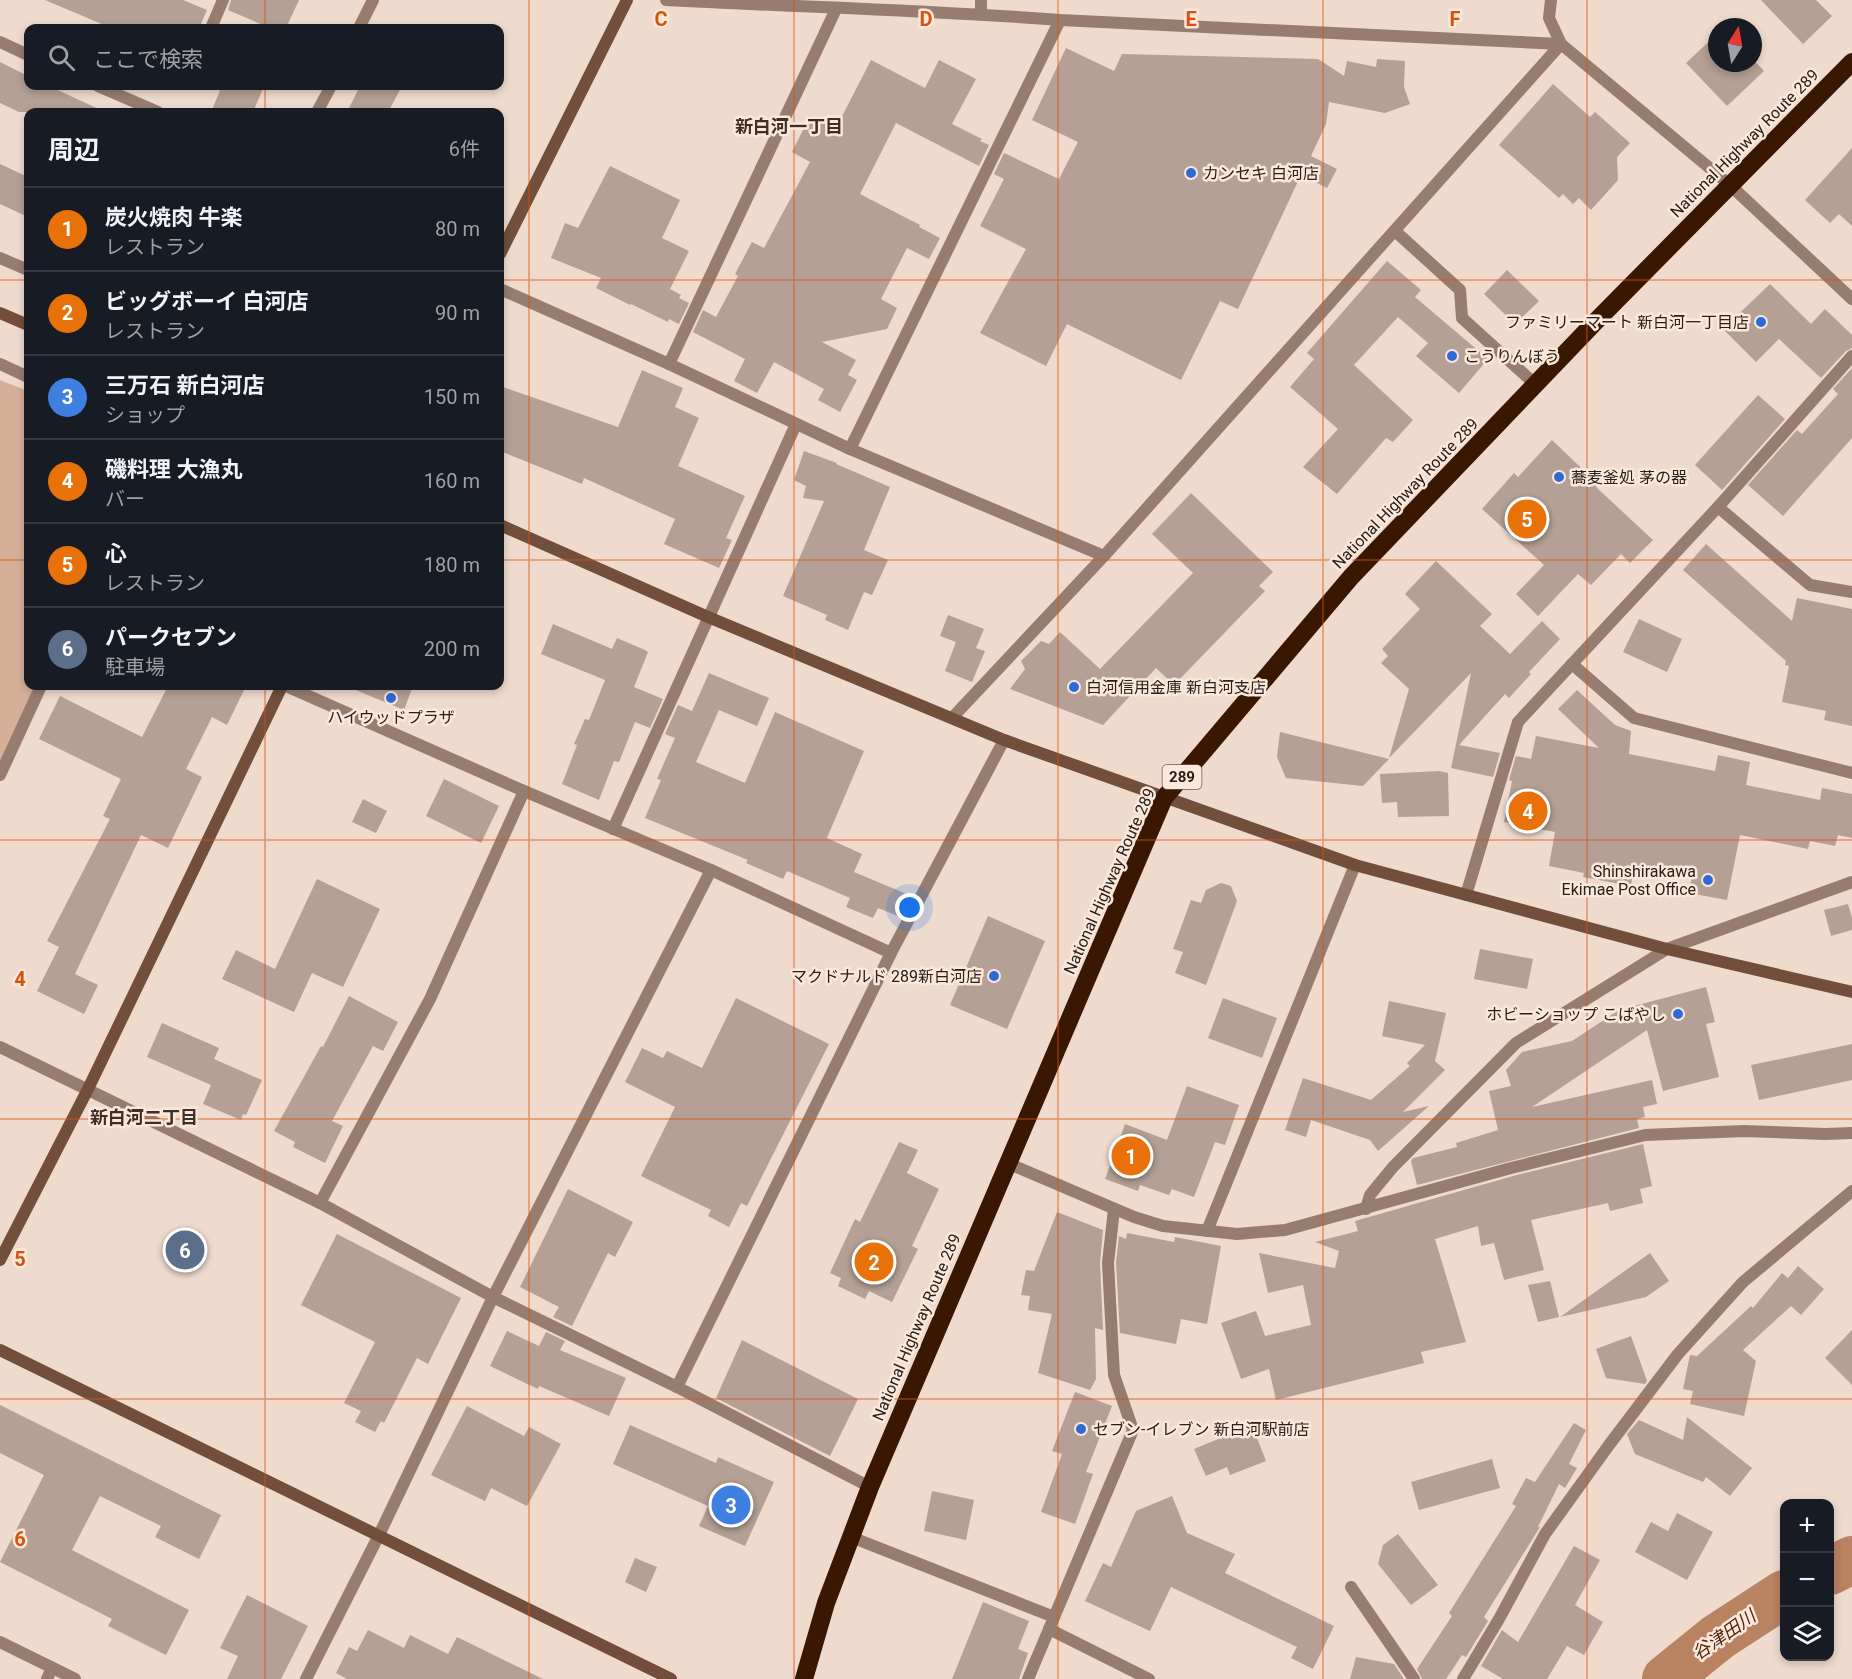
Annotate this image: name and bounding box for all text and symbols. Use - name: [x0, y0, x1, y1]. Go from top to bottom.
- text: C: [654, 7, 668, 31]
- text: D: [920, 7, 933, 31]
- text: E: [1185, 7, 1197, 31]
- text: F: [1450, 7, 1461, 31]
- north arrow: [1708, 18, 1762, 72]
- search box: [24, 24, 504, 90]
- icon: search: [45, 41, 78, 74]
- text: ここで検索: [93, 47, 203, 72]
- street label: National Highway Route 289: [1666, 65, 1822, 221]
- district label: 新白河一丁目: [735, 116, 843, 137]
- text: 周辺: [48, 135, 100, 165]
- text: 6件: [449, 137, 480, 161]
- place label: カンセキ 白河店: [1203, 164, 1319, 183]
- marker: カンセキ 白河店: [1184, 166, 1198, 180]
- text: 炭火焼肉 牛楽: [105, 205, 242, 230]
- text: 1: [62, 217, 73, 241]
- text: 80 m: [435, 217, 480, 241]
- text: レストラン: [105, 235, 205, 259]
- text: ビッグボーイ 白河店: [105, 289, 308, 314]
- text: 2: [62, 301, 73, 325]
- text: 90 m: [435, 301, 480, 325]
- place label: ファミリーマート 新白河一丁目店: [1505, 313, 1749, 332]
- marker: ファミリーマート 新白河一丁目店: [1754, 315, 1768, 329]
- text: レストラン: [105, 319, 205, 343]
- place label: こうりんぼう: [1464, 347, 1560, 366]
- marker: こうりんぼう: [1445, 349, 1459, 363]
- text: 三万石 新白河店: [105, 373, 264, 398]
- text: 3: [62, 385, 73, 409]
- text: 150 m: [424, 385, 480, 409]
- text: ショップ: [105, 403, 185, 427]
- street label: National Highway Route 289: [1329, 414, 1482, 572]
- text: 磯料理 大漁丸: [105, 457, 242, 482]
- place label: 蕎麦釜処 茅の器: [1571, 468, 1687, 487]
- text: 4: [62, 469, 73, 493]
- text: 160 m: [424, 469, 480, 493]
- marker: 蕎麦釜処 茅の器: [1552, 470, 1566, 484]
- text: バー: [105, 487, 145, 511]
- pin: 5: [1508, 496, 1546, 542]
- text: 心: [105, 541, 127, 566]
- text: 5: [62, 553, 73, 577]
- text: 180 m: [424, 553, 480, 577]
- text: レストラン: [105, 571, 205, 595]
- text: パークセブン: [105, 625, 237, 650]
- text: 6: [62, 637, 73, 661]
- text: 200 m: [424, 637, 480, 661]
- text: 駐車場: [105, 655, 165, 679]
- place label: 白河信用金庫 新白河支店: [1086, 678, 1266, 697]
- marker: 白河信用金庫 新白河支店: [1067, 680, 1081, 694]
- marker: ハイウッドプラザ: [384, 691, 398, 705]
- place label: ハイウッドプラザ: [327, 708, 455, 727]
- road number: 289: [1162, 765, 1202, 789]
- street label: National Highway Route 289: [1060, 785, 1159, 977]
- pin: 4: [1508, 788, 1547, 834]
- place label: Shinshirakawa Ekimae Post Office: [1562, 862, 1696, 899]
- marker: Shinshirakawa Ekimae Post Office: [1701, 873, 1715, 887]
- your location: [895, 893, 924, 922]
- text: 4: [14, 967, 26, 991]
- place label: マクドナルド 289新白河店: [791, 967, 982, 986]
- marker: マクドナルド 289新白河店: [987, 969, 1001, 983]
- place label: ホビーショップ こばやし: [1486, 1005, 1666, 1024]
- marker: ホビーショップ こばやし: [1671, 1007, 1685, 1021]
- district label: 新白河二丁目: [90, 1107, 198, 1128]
- pin: 1: [1112, 1134, 1150, 1178]
- pin: 6: [166, 1228, 204, 1272]
- street label: National Highway Route 289: [868, 1231, 964, 1423]
- pin: 2: [854, 1240, 894, 1284]
- text: 5: [14, 1247, 26, 1271]
- place label: セブン‐イレブン 新白河駅前店: [1093, 1420, 1309, 1439]
- marker: セブン‐イレブン 新白河駅前店: [1074, 1422, 1088, 1436]
- pin: 3: [712, 1482, 750, 1528]
- map controls: [1780, 1499, 1834, 1661]
- button: +: [1780, 1499, 1834, 1553]
- text: 6: [14, 1527, 26, 1551]
- button: −: [1780, 1553, 1834, 1607]
- water label: 谷津田川: [1688, 1604, 1761, 1664]
- button: layers: [1780, 1607, 1834, 1661]

